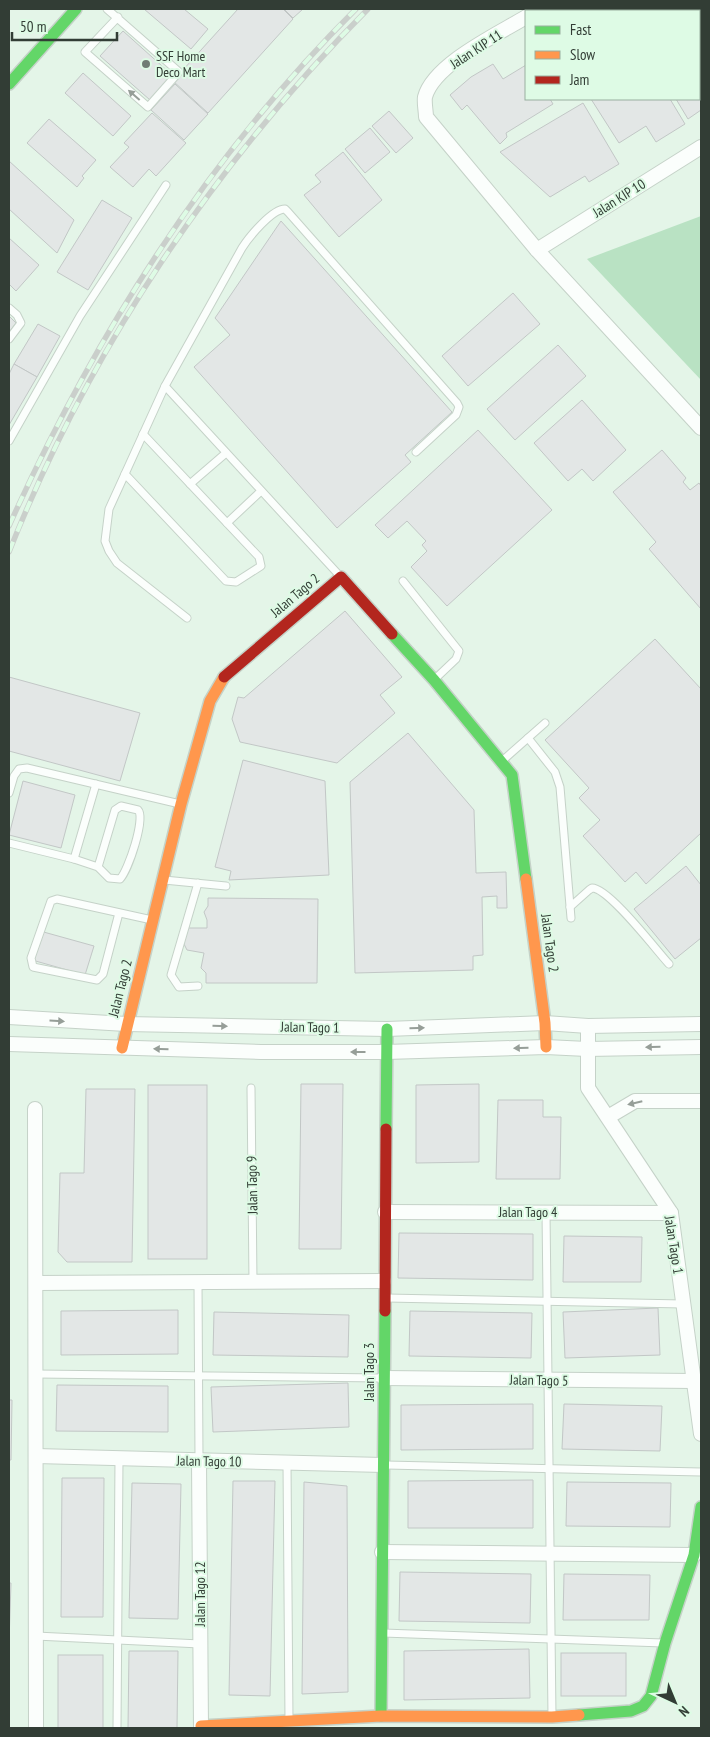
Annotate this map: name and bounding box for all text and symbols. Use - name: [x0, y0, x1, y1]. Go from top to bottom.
- scale bar: [12, 10, 118, 42]
- legend: [525, 10, 700, 100]
- text: 50 m: [20, 17, 46, 36]
- text: Fast: [570, 20, 591, 39]
- street label: Jalan KIP 11: [446, 26, 505, 73]
- text: Slow: [570, 45, 595, 64]
- place label: SSF Home Deco Mart: [156, 47, 205, 81]
- marker: SSF Home Deco Mart: [140, 58, 152, 70]
- text: Jam: [569, 70, 589, 89]
- one-way arrow: [128, 89, 141, 100]
- street label: Jalan KIP 10: [589, 175, 649, 222]
- street label: Jalan Tago 2: [266, 569, 323, 621]
- street label: Jalan Tago 2: [537, 912, 563, 973]
- street label: Jalan Tago 2: [104, 957, 136, 1020]
- one-way arrow: [49, 1017, 65, 1025]
- street label: Jalan Tago 1: [280, 1017, 339, 1037]
- one-way arrow: [212, 1022, 228, 1030]
- one-way arrow: [409, 1023, 425, 1031]
- one-way arrow: [512, 1044, 528, 1052]
- one-way arrow: [644, 1044, 660, 1052]
- one-way arrow: [153, 1045, 169, 1053]
- one-way arrow: [350, 1048, 366, 1056]
- one-way arrow: [628, 1099, 643, 1107]
- street label: Jalan Tago 9: [242, 1156, 262, 1215]
- street label: Jalan Tago 4: [498, 1203, 558, 1221]
- street label: Jalan Tago 1: [660, 1214, 687, 1275]
- street label: Jalan Tago 3: [360, 1343, 378, 1402]
- street label: Jalan Tago 5: [509, 1370, 568, 1390]
- street label: Jalan Tago 10: [175, 1451, 242, 1471]
- street label: Jalan Tago 12: [191, 1562, 209, 1627]
- north arrow: [650, 1677, 700, 1727]
- text: N: [675, 1702, 693, 1720]

